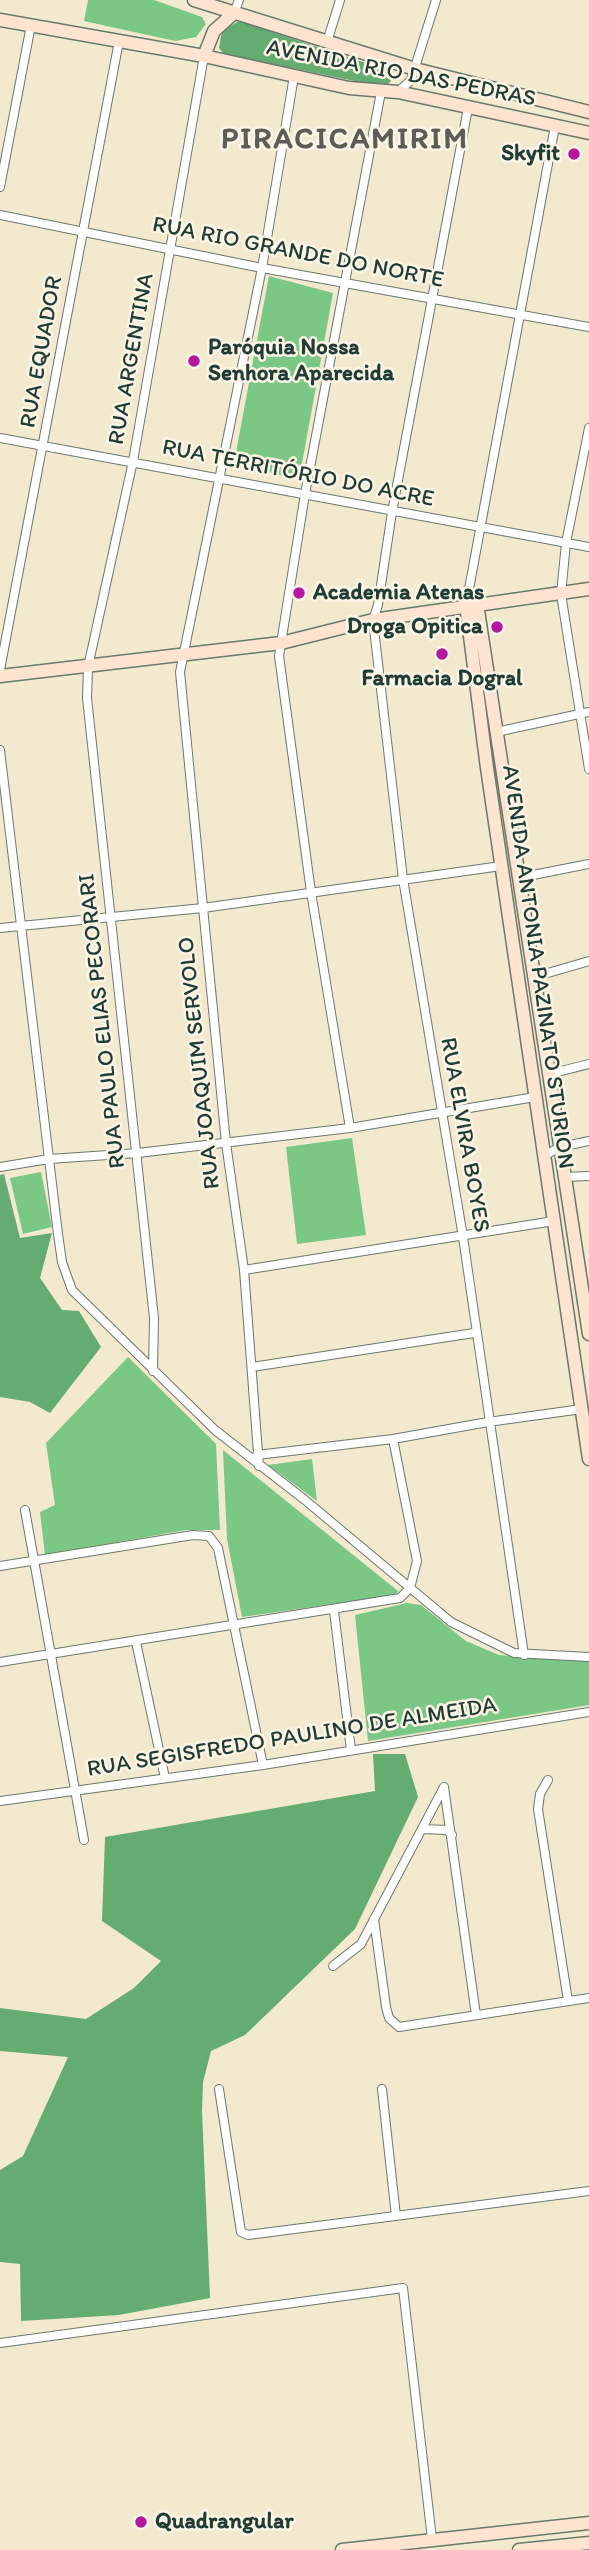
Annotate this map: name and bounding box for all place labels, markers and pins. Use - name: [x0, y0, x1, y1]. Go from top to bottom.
- place label: Skyfit: [501, 140, 560, 168]
- marker: Skyfit: [566, 146, 582, 162]
- place label: Paróquia Nossa Senhora Aparecida: [208, 334, 394, 388]
- marker: Paróquia Nossa Senhora Aparecida: [186, 353, 202, 369]
- place label: Academia Atenas: [313, 579, 484, 607]
- marker: Academia Atenas: [291, 585, 307, 601]
- place label: Droga Opitica: [347, 613, 483, 641]
- marker: Droga Opitica: [489, 619, 505, 635]
- marker: Farmacia Dogral: [434, 646, 450, 662]
- place label: Farmacia Dogral: [361, 665, 523, 693]
- place label: Quadrangular: [155, 2508, 294, 2536]
- marker: Quadrangular: [133, 2514, 149, 2530]

